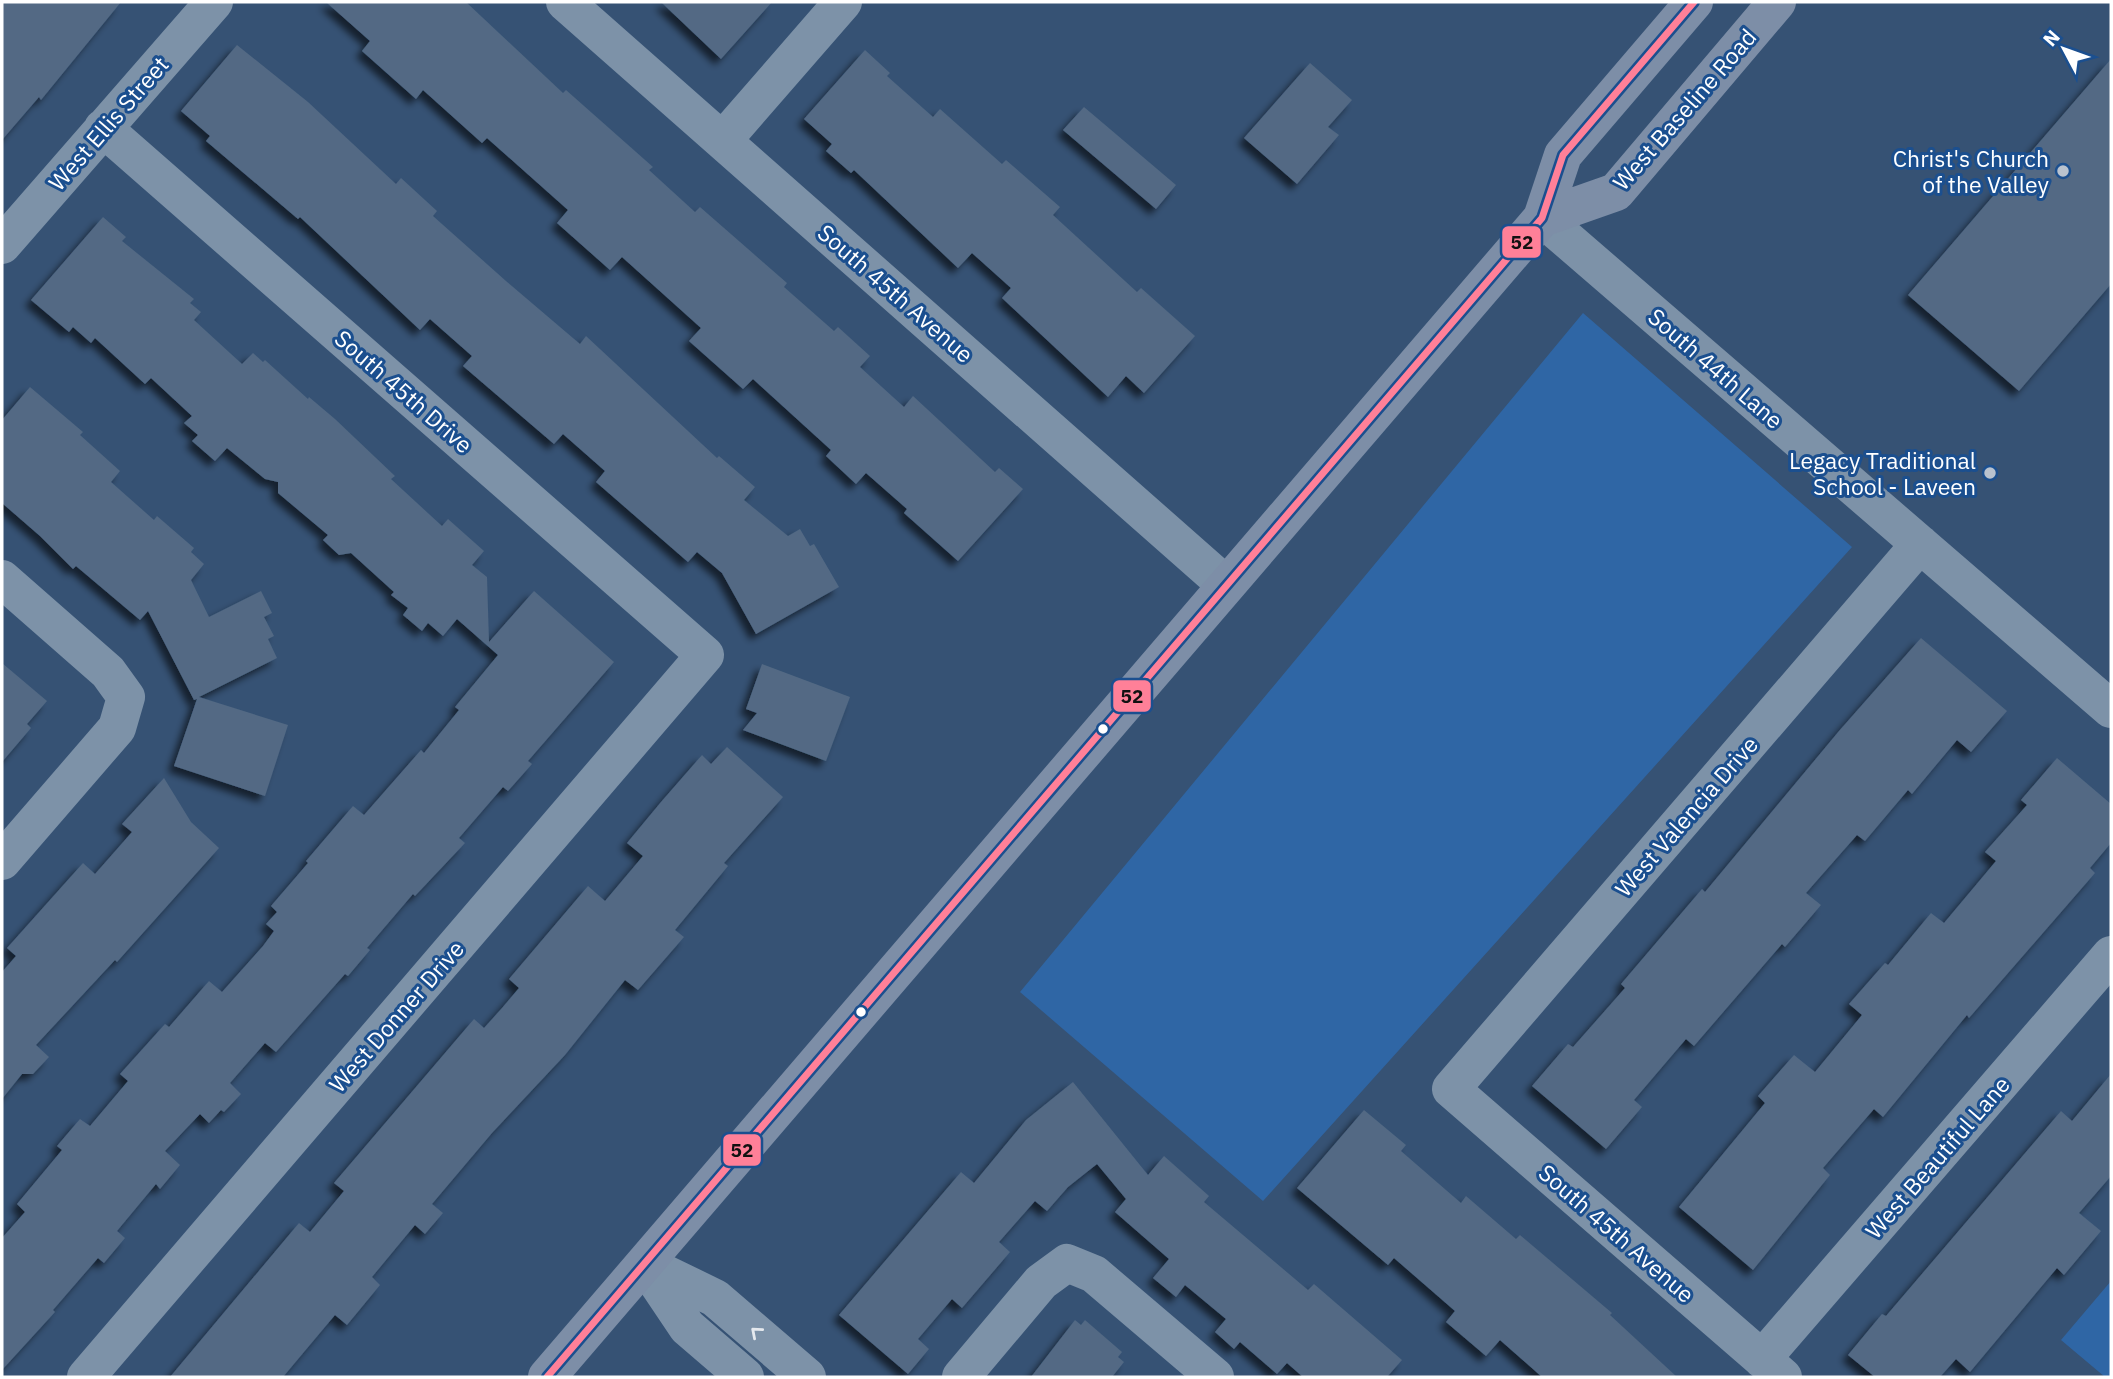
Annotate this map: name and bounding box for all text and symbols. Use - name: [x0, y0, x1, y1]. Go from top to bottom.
- north arrow: [2029, 14, 2099, 84]
- street label: West Baseline Road: [1606, 22, 1762, 196]
- text: N: [2038, 25, 2065, 51]
- street label: West Ellis Street: [41, 50, 175, 196]
- place label: Christ's Church of the Valley: [1893, 143, 2050, 199]
- marker: Christ's Church of the Valley: [2055, 163, 2071, 179]
- street label: South 45th Avenue: [812, 217, 980, 369]
- line badge: 52: [1501, 225, 1542, 259]
- text: 52: [1511, 230, 1533, 254]
- street label: South 44th Lane: [1642, 301, 1790, 435]
- street label: South 45th Drive: [329, 323, 479, 459]
- place label: Legacy Traditional School - Laveen: [1789, 445, 1976, 501]
- marker: Legacy Traditional School - Laveen: [1982, 465, 1998, 481]
- line badge: 52: [1112, 679, 1152, 713]
- text: 52: [1121, 684, 1143, 708]
- unlabelled marker: [1096, 722, 1110, 736]
- street label: West Valencia Drive: [1608, 729, 1764, 903]
- street label: West Donner Drive: [322, 934, 470, 1098]
- unlabelled marker: [854, 1005, 868, 1019]
- street label: West Beautiful Lane: [1858, 1069, 2016, 1245]
- line badge: 52: [722, 1133, 762, 1167]
- text: 52: [731, 1138, 753, 1162]
- street label: South 45th Avenue: [1533, 1157, 1701, 1309]
- one-way arrow: [751, 1328, 764, 1341]

